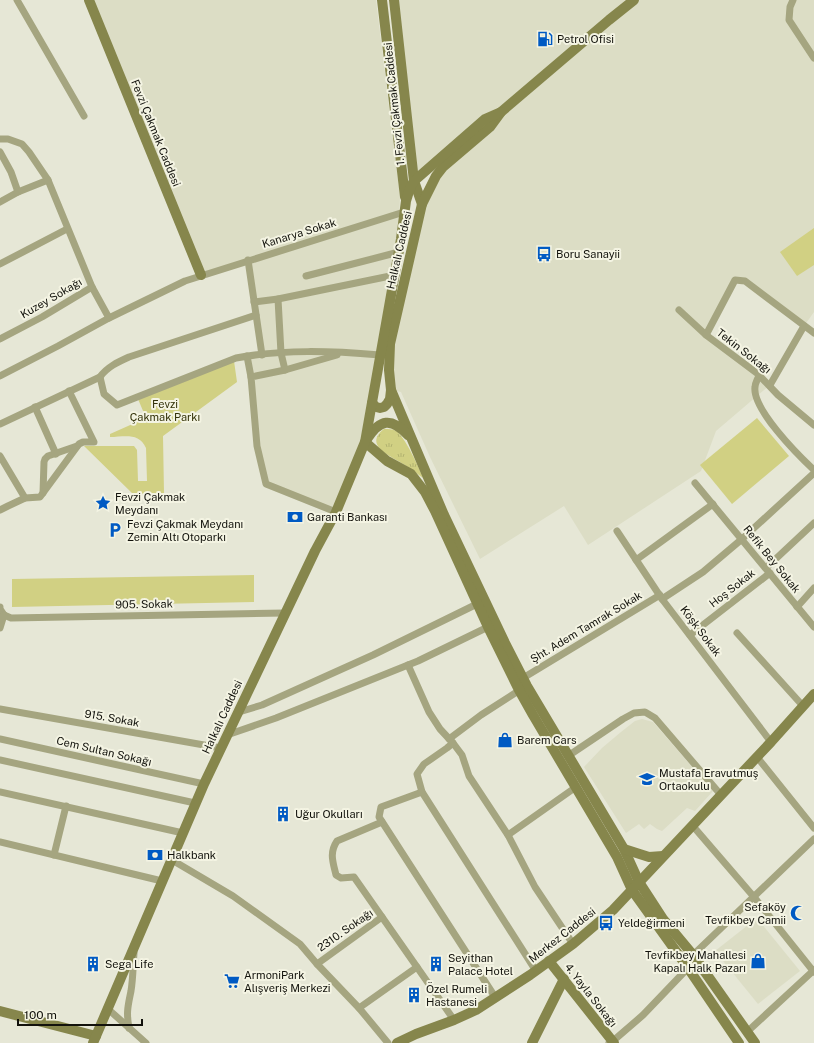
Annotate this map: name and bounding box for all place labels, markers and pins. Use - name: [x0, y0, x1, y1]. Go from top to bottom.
- fuel station icon: Petrol Ofisi: [536, 30, 554, 48]
- place label: Petrol Ofisi: [557, 33, 614, 45]
- bus stop icon: Boru Sanayii: [535, 245, 553, 263]
- place label: Boru Sanayii: [556, 248, 620, 260]
- place label: Fevzi Çakmak Meydanı: [115, 491, 185, 516]
- place icon: Fevzi Çakmak Meydanı: [94, 494, 112, 512]
- bank icon: Garanti Bankası: [286, 508, 304, 526]
- place label: Garanti Bankası: [307, 511, 387, 523]
- place label: Fevzi Çakmak Meydanı Zemin Altı Otoparkı: [127, 518, 243, 543]
- parking icon: Fevzi Çakmak Meydanı Zemin Altı Otoparkı: [106, 521, 124, 539]
- shop icon: Barem Cars: [496, 731, 514, 749]
- place label: Barem Cars: [517, 734, 577, 746]
- place label: Mustafa Eravutmuş Ortaokulu: [659, 767, 759, 792]
- school or university icon: Mustafa Eravutmuş Ortaokulu: [638, 770, 656, 788]
- building icon: Uğur Okulları: [274, 805, 292, 823]
- place label: Uğur Okulları: [295, 808, 363, 820]
- bank icon: Halkbank: [146, 846, 164, 864]
- place label: Halkbank: [167, 849, 216, 861]
- place label: Sefaköy Tevfikbey Camii: [705, 901, 786, 926]
- mosque icon: Sefaköy Tevfikbey Camii: [789, 904, 807, 922]
- bus stop icon: Yeldeğirmeni: [597, 914, 615, 932]
- place label: Yeldeğirmeni: [618, 917, 685, 929]
- place label: Tevfikbey Mahallesi Kapalı Halk Pazarı: [645, 949, 746, 974]
- place label: Seyithan Palace Hotel: [448, 952, 513, 977]
- shop icon: Tevfikbey Mahallesi Kapalı Halk Pazarı: [749, 952, 767, 970]
- building icon: Sega Life: [84, 955, 102, 973]
- building icon: Seyithan Palace Hotel: [427, 955, 445, 973]
- place label: Sega Life: [105, 958, 154, 970]
- place label: ArmoniPark Alışveriş Merkezi: [244, 969, 330, 995]
- supermarket icon: ArmoniPark Alışveriş Merkezi: [223, 972, 241, 990]
- place label: Özel Rumeli Hastanesi: [426, 982, 487, 1008]
- building icon: Özel Rumeli Hastanesi: [405, 986, 423, 1004]

